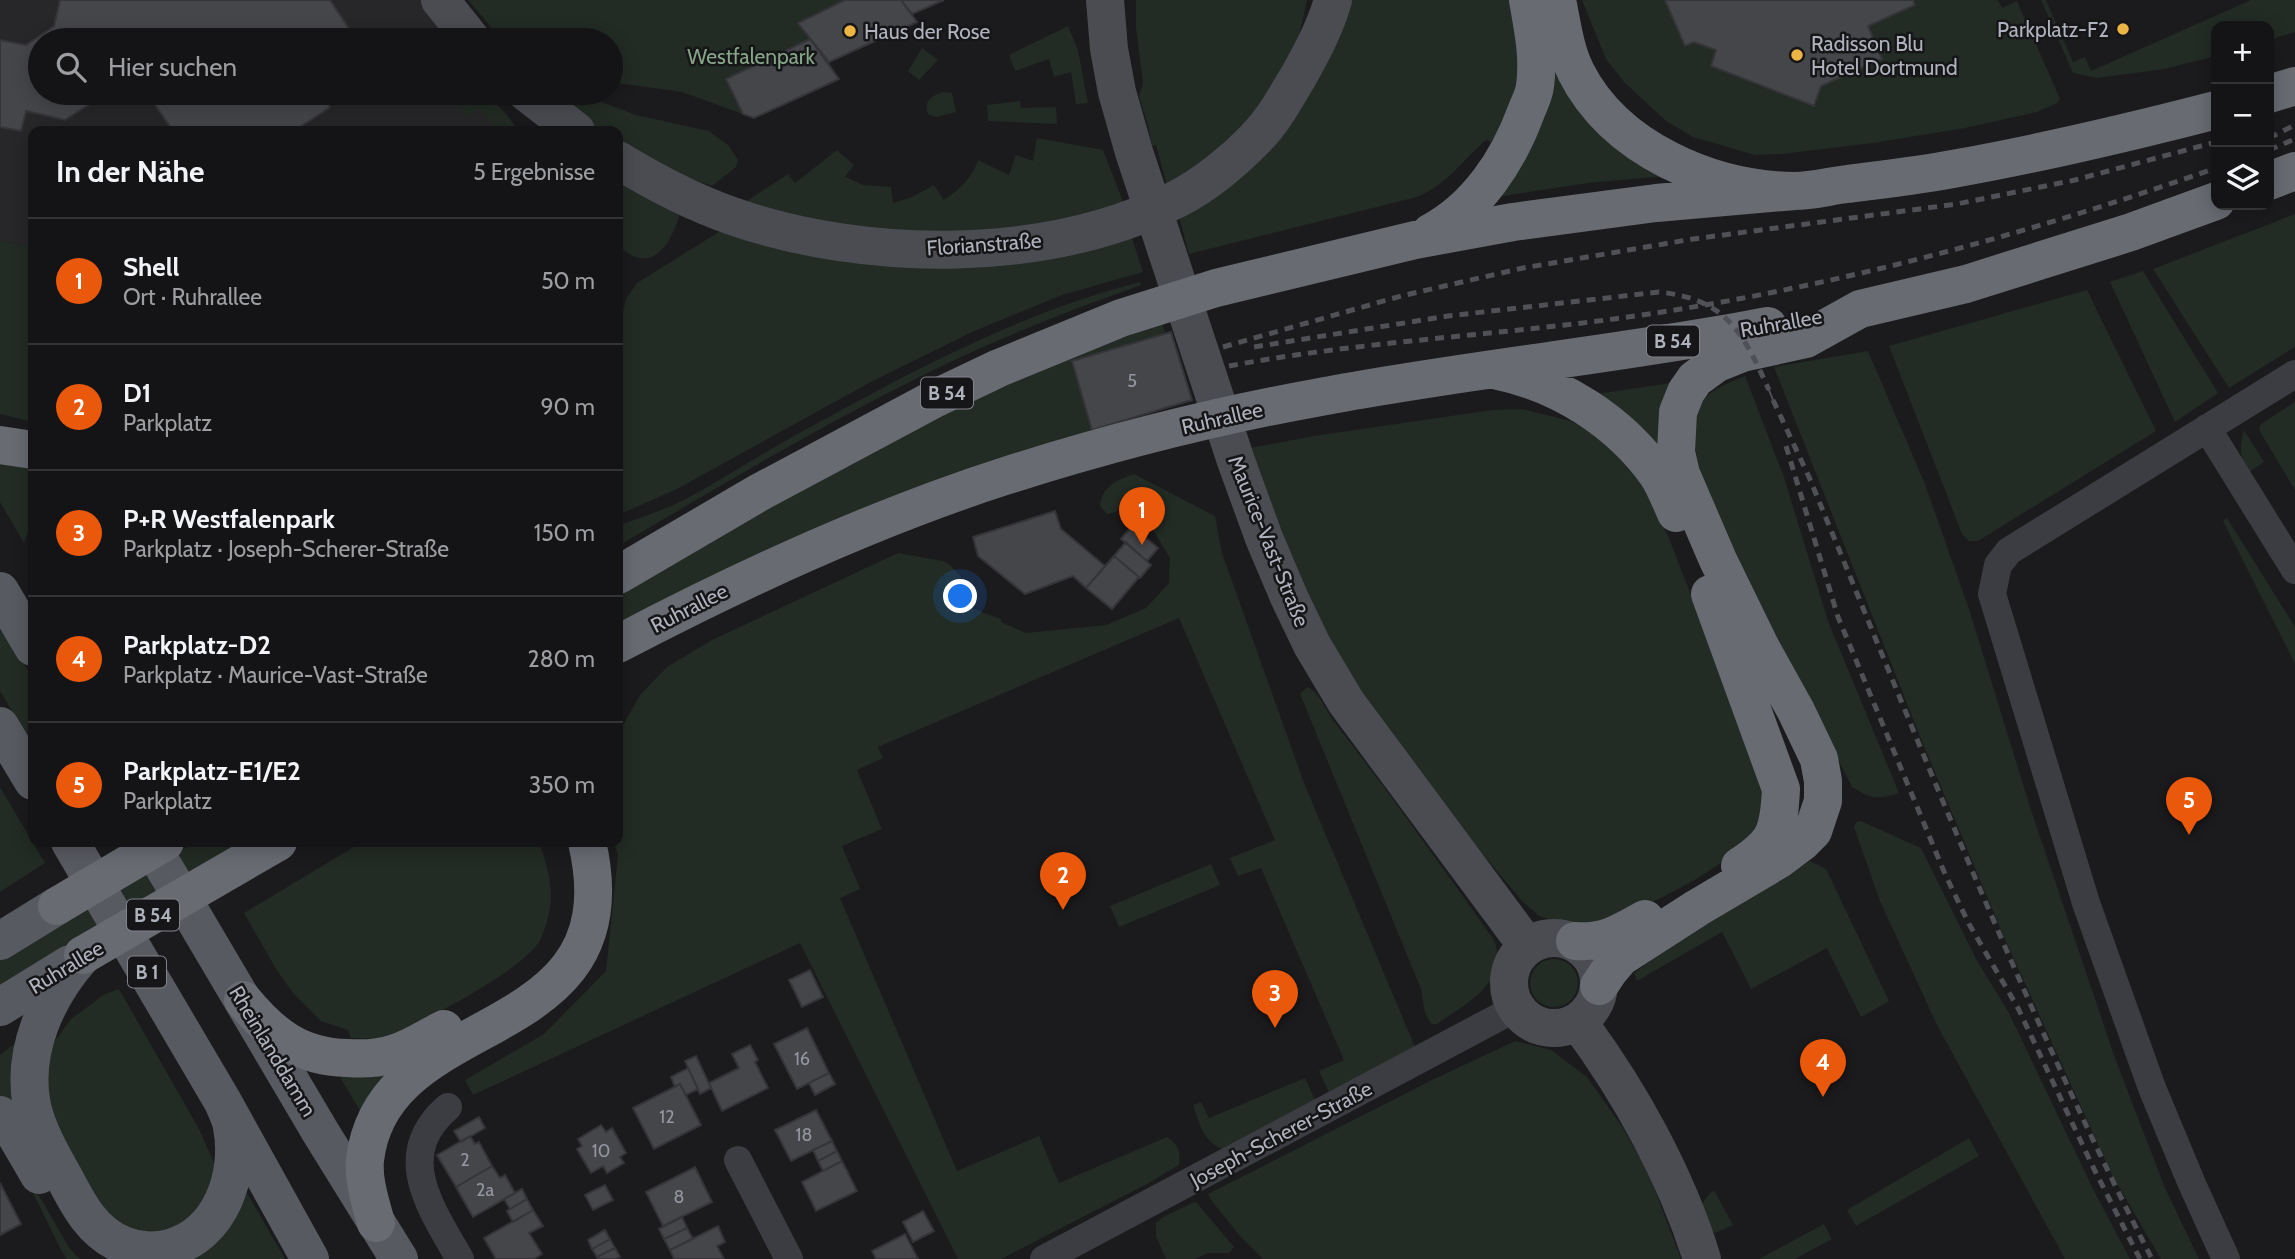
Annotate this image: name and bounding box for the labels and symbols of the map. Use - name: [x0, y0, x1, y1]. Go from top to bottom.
- place label: Parkplatz-F2: [1997, 17, 2109, 42]
- place label: Haus der Rose: [864, 19, 990, 44]
- marker: Parkplatz-F2: [2115, 21, 2131, 37]
- marker: Haus der Rose: [842, 23, 858, 39]
- place label: Radisson Blu Hotel Dortmund: [1811, 31, 1958, 80]
- park label: Westfalenpark: [687, 44, 815, 69]
- marker: Radisson Blu Hotel Dortmund: [1789, 47, 1805, 63]
- street label: Florianstraße: [926, 227, 1043, 260]
- street label: Ruhrallee: [1738, 303, 1824, 342]
- road number: B 54: [1647, 326, 1699, 356]
- house number: 5: [1127, 370, 1137, 392]
- road number: B 54: [921, 378, 973, 408]
- street label: Ruhrallee: [1179, 396, 1265, 439]
- street label: Maurice-Vast-Straße: [1223, 452, 1315, 631]
- pin: 1: [1119, 487, 1165, 545]
- street label: Ruhrallee: [646, 578, 732, 638]
- your location: [943, 579, 977, 613]
- pin: 5: [2166, 777, 2212, 835]
- pin: 2: [1040, 852, 1086, 910]
- road number: B 54: [127, 900, 179, 931]
- street label: Ruhrallee: [24, 935, 108, 999]
- road number: B 1: [128, 956, 166, 988]
- pin: 3: [1252, 970, 1298, 1028]
- street label: Rheinlanddamm: [224, 981, 322, 1121]
- pin: 4: [1800, 1039, 1846, 1097]
- house number: 16: [794, 1048, 810, 1070]
- street label: Joseph-Scherer-Straße: [1185, 1075, 1376, 1193]
- house number: 12: [659, 1106, 675, 1128]
- house number: 18: [796, 1124, 812, 1146]
- house number: 10: [592, 1140, 610, 1162]
- house number: 2: [460, 1149, 470, 1171]
- house number: 2a: [476, 1179, 494, 1201]
- house number: 8: [674, 1186, 684, 1208]

